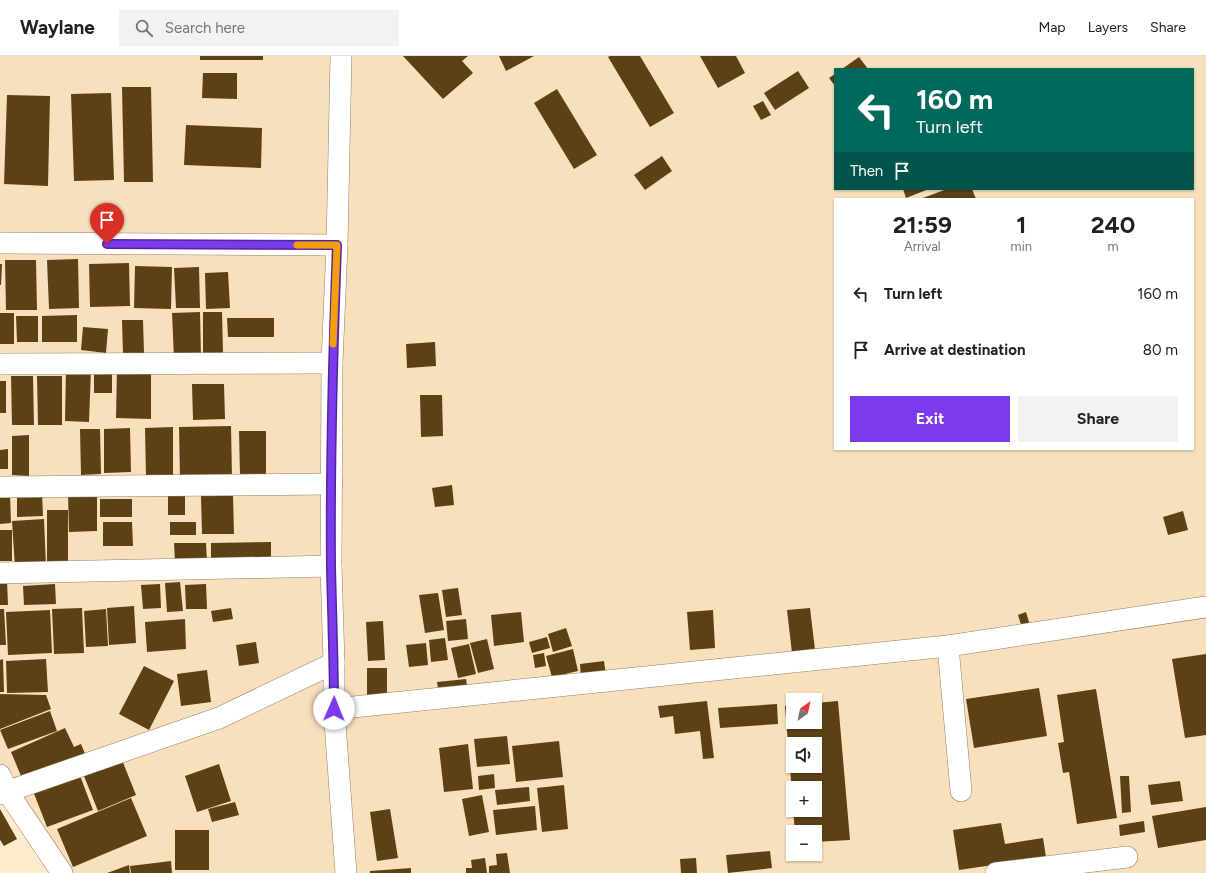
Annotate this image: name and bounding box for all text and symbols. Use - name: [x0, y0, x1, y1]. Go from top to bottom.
- search box: [119, 10, 399, 46]
- text: Waylane: [20, 16, 95, 39]
- icon: search: [133, 17, 155, 39]
- text: Search here: [165, 19, 245, 37]
- text: Map: [1038, 19, 1066, 36]
- text: Layers: [1088, 19, 1128, 36]
- text: Share: [1150, 19, 1186, 36]
- text: 160 m: [916, 82, 993, 116]
- icon: left: [850, 84, 902, 136]
- text: Turn left: [916, 116, 983, 138]
- icon: arrive: [891, 160, 913, 182]
- text: Then: [850, 162, 883, 180]
- pin: [90, 203, 124, 244]
- icon: arrive: [96, 209, 118, 231]
- text: 21:59: [893, 210, 952, 239]
- text: 1: [1016, 210, 1026, 239]
- text: 240: [1091, 210, 1135, 239]
- text: Arrival: [904, 239, 941, 254]
- text: min: [1011, 239, 1032, 254]
- text: m: [1107, 239, 1118, 254]
- icon: left: [850, 283, 872, 305]
- text: Turn left: [884, 285, 942, 303]
- text: 160 m: [1137, 285, 1178, 303]
- icon: arrive: [850, 339, 872, 361]
- text: Arrive at destination: [884, 341, 1025, 359]
- text: 80 m: [1143, 341, 1178, 359]
- button: Exit: [850, 396, 1010, 442]
- button: Share: [1018, 396, 1178, 442]
- position arrow: [313, 688, 355, 730]
- north arrow: [786, 693, 822, 729]
- map controls: [786, 693, 822, 861]
- button: sound: [786, 737, 822, 773]
- button: +: [786, 781, 822, 817]
- button: −: [786, 825, 822, 861]

